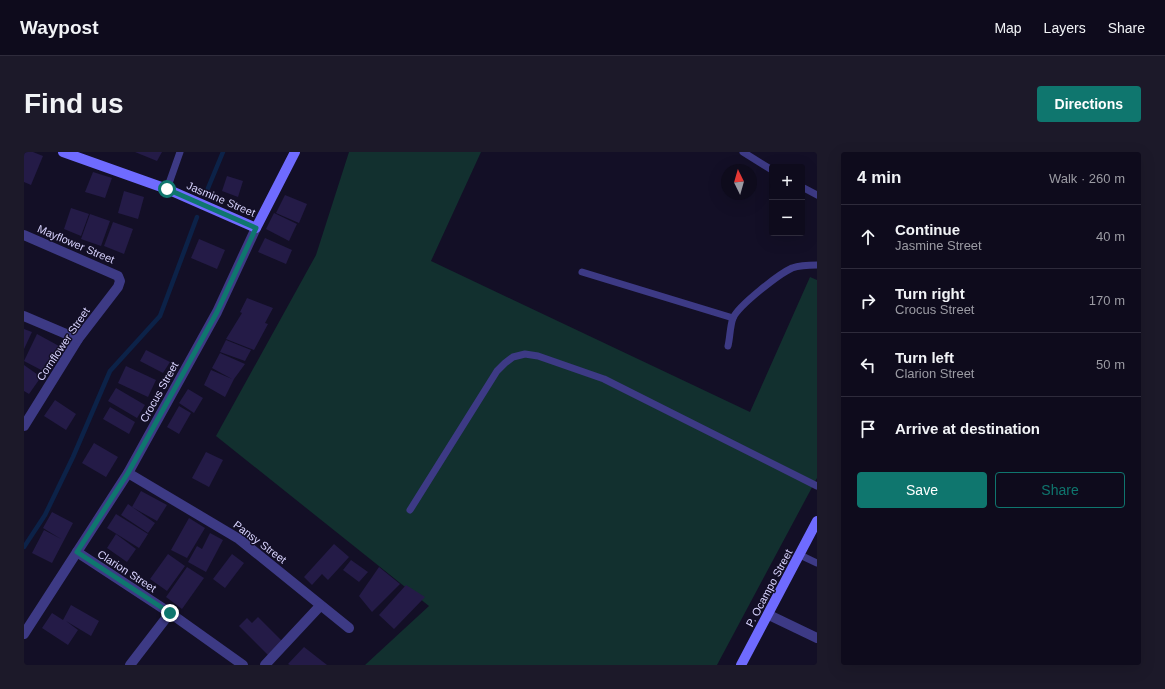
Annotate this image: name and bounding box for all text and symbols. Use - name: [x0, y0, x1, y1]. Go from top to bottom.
- text: Waypost: [20, 17, 98, 38]
- text: Map: [994, 20, 1022, 36]
- text: Layers: [1044, 20, 1086, 36]
- text: Share: [1108, 20, 1145, 36]
- button: Directions: [1037, 86, 1141, 122]
- text: Find us: [24, 88, 124, 119]
- north arrow: [721, 164, 757, 200]
- map controls: [769, 164, 805, 236]
- button: +: [769, 164, 805, 200]
- text: 4 min: [857, 168, 901, 187]
- text: Walk · 260 m: [1049, 171, 1125, 186]
- street label: Jasmine Street: [185, 179, 257, 219]
- route start: [158, 180, 176, 198]
- button: −: [769, 200, 805, 236]
- text: Continue: [895, 221, 960, 238]
- street label: Mayflower Street: [36, 222, 116, 266]
- icon: ahead: [857, 226, 879, 248]
- text: 40 m: [1096, 229, 1125, 244]
- text: Jasmine Street: [895, 238, 982, 253]
- text: Turn right: [895, 285, 965, 302]
- icon: right: [857, 290, 879, 312]
- text: 170 m: [1089, 293, 1125, 308]
- text: Crocus Street: [895, 302, 974, 317]
- street label: Cornflower Street: [34, 305, 92, 383]
- text: Turn left: [895, 349, 954, 366]
- icon: left: [857, 354, 879, 376]
- text: 50 m: [1096, 357, 1125, 372]
- street label: Crocus Street: [137, 360, 181, 424]
- text: Clarion Street: [895, 366, 974, 381]
- icon: arrive: [857, 418, 879, 440]
- text: Arrive at destination: [895, 420, 1040, 437]
- button: Save: [857, 472, 987, 508]
- button: Share: [995, 472, 1125, 508]
- street label: Pansy Street: [231, 518, 289, 566]
- street label: P. Ocampo Street: [744, 547, 794, 629]
- street label: Clarion Street: [96, 548, 158, 594]
- route end: [161, 604, 179, 622]

